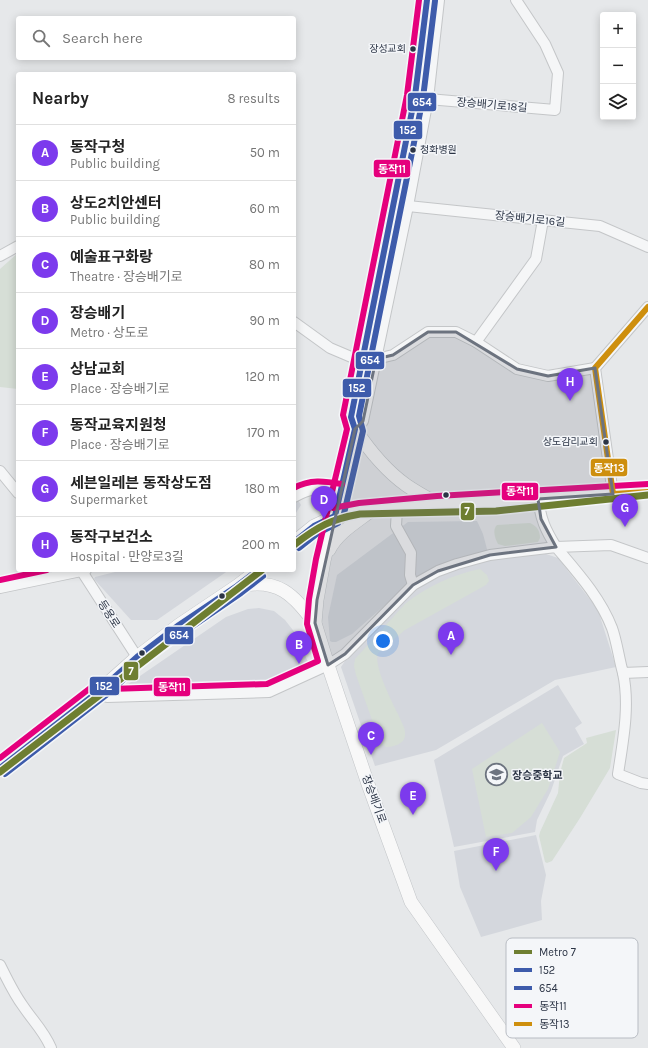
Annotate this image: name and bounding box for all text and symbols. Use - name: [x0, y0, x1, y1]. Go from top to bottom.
- map controls: [600, 12, 636, 120]
- button: +: [600, 12, 636, 48]
- search box: [16, 16, 296, 60]
- icon: search: [30, 27, 52, 49]
- text: Search here: [62, 29, 143, 47]
- place label: 장성교회: [369, 43, 406, 55]
- marker: 장성교회: [408, 44, 418, 54]
- button: −: [600, 48, 636, 84]
- button: layers: [600, 84, 636, 120]
- text: Nearby: [32, 88, 89, 108]
- text: 8 results: [227, 91, 280, 106]
- line badge: 654: [407, 92, 437, 112]
- street label: 장승배기로18길: [456, 95, 528, 115]
- text: 654: [412, 96, 432, 109]
- line badge: 152: [393, 120, 423, 140]
- text: 152: [400, 124, 417, 137]
- text: 동작구청: [70, 138, 125, 156]
- place label: 청화병원: [420, 144, 457, 156]
- text: A: [41, 145, 49, 160]
- text: 50 m: [250, 145, 280, 160]
- marker: 청화병원: [408, 145, 418, 155]
- text: Public building: [70, 156, 160, 171]
- line badge: 동작11: [373, 159, 411, 178]
- text: 동작11: [378, 163, 406, 176]
- text: 상도2치안센터: [70, 194, 162, 212]
- text: B: [41, 201, 49, 216]
- text: 60 m: [250, 201, 280, 216]
- street label: 장승배기로16길: [494, 209, 566, 229]
- text: Public building: [70, 212, 160, 227]
- text: 예술표구화랑: [70, 248, 153, 266]
- text: C: [41, 257, 49, 272]
- text: 80 m: [249, 257, 280, 272]
- text: Theatre · 장승배기로: [70, 269, 183, 284]
- text: 장승배기: [70, 304, 125, 322]
- text: D: [41, 313, 49, 328]
- text: 90 m: [249, 313, 280, 328]
- text: Metro · 상도로: [70, 325, 149, 340]
- line badge: 654: [355, 351, 385, 370]
- text: 654: [360, 354, 380, 367]
- text: 상남교회: [70, 360, 125, 378]
- pin: H: [557, 368, 583, 401]
- text: E: [41, 369, 49, 384]
- text: 120 m: [245, 369, 280, 384]
- line badge: 152: [342, 378, 372, 398]
- text: Place · 장승배기로: [70, 381, 170, 396]
- text: 152: [349, 382, 366, 395]
- text: 동작교육지원청: [70, 416, 167, 434]
- text: F: [41, 425, 49, 440]
- text: 170 m: [247, 425, 280, 440]
- place label: 상도감리교회: [543, 436, 598, 448]
- text: Place · 장승배기로: [70, 437, 170, 452]
- marker: 상도감리교회: [601, 437, 611, 447]
- line badge: 동작13: [590, 458, 628, 477]
- text: 동작13: [593, 462, 625, 475]
- text: 세븐일레븐 동작상도점: [70, 474, 212, 492]
- text: G: [41, 481, 49, 496]
- text: 180 m: [245, 481, 280, 496]
- line badge: 동작11: [501, 482, 539, 501]
- text: 동작11: [506, 485, 534, 498]
- pin: D: [311, 486, 337, 519]
- unlabelled marker: [441, 490, 451, 500]
- text: Supermarket: [70, 492, 148, 507]
- pin: G: [612, 494, 638, 527]
- line badge: 7: [460, 502, 475, 521]
- text: 7: [464, 505, 470, 518]
- text: 동작구보건소: [70, 528, 153, 546]
- text: H: [40, 537, 50, 552]
- text: 200 m: [242, 537, 280, 552]
- text: Hospital · 만양로3길: [70, 549, 184, 564]
- unlabelled marker: [217, 591, 227, 601]
- street label: 등용로: [95, 598, 123, 630]
- pin: A: [438, 622, 464, 655]
- line badge: 654: [164, 626, 194, 645]
- text: 654: [169, 629, 189, 642]
- pin: B: [286, 631, 312, 664]
- your location: [373, 631, 393, 651]
- unlabelled marker: [137, 648, 147, 658]
- line badge: 7: [123, 661, 139, 681]
- text: 7: [128, 665, 134, 678]
- line badge: 152: [89, 676, 120, 696]
- line badge: 동작11: [153, 677, 191, 697]
- text: 152: [96, 680, 113, 693]
- text: 동작11: [158, 681, 186, 694]
- pin: C: [358, 722, 384, 755]
- school or university icon: 장승중학교: [484, 762, 510, 788]
- place label: 장승중학교: [512, 769, 563, 782]
- street label: 장승배기로: [359, 773, 389, 825]
- pin: E: [400, 782, 426, 815]
- pin: F: [483, 838, 509, 871]
- legend: [506, 938, 638, 1038]
- text: Metro 7: [539, 946, 576, 959]
- text: 152: [539, 964, 555, 977]
- text: 654: [539, 982, 558, 995]
- text: 동작11: [539, 1000, 567, 1013]
- text: 동작13: [539, 1018, 569, 1031]

